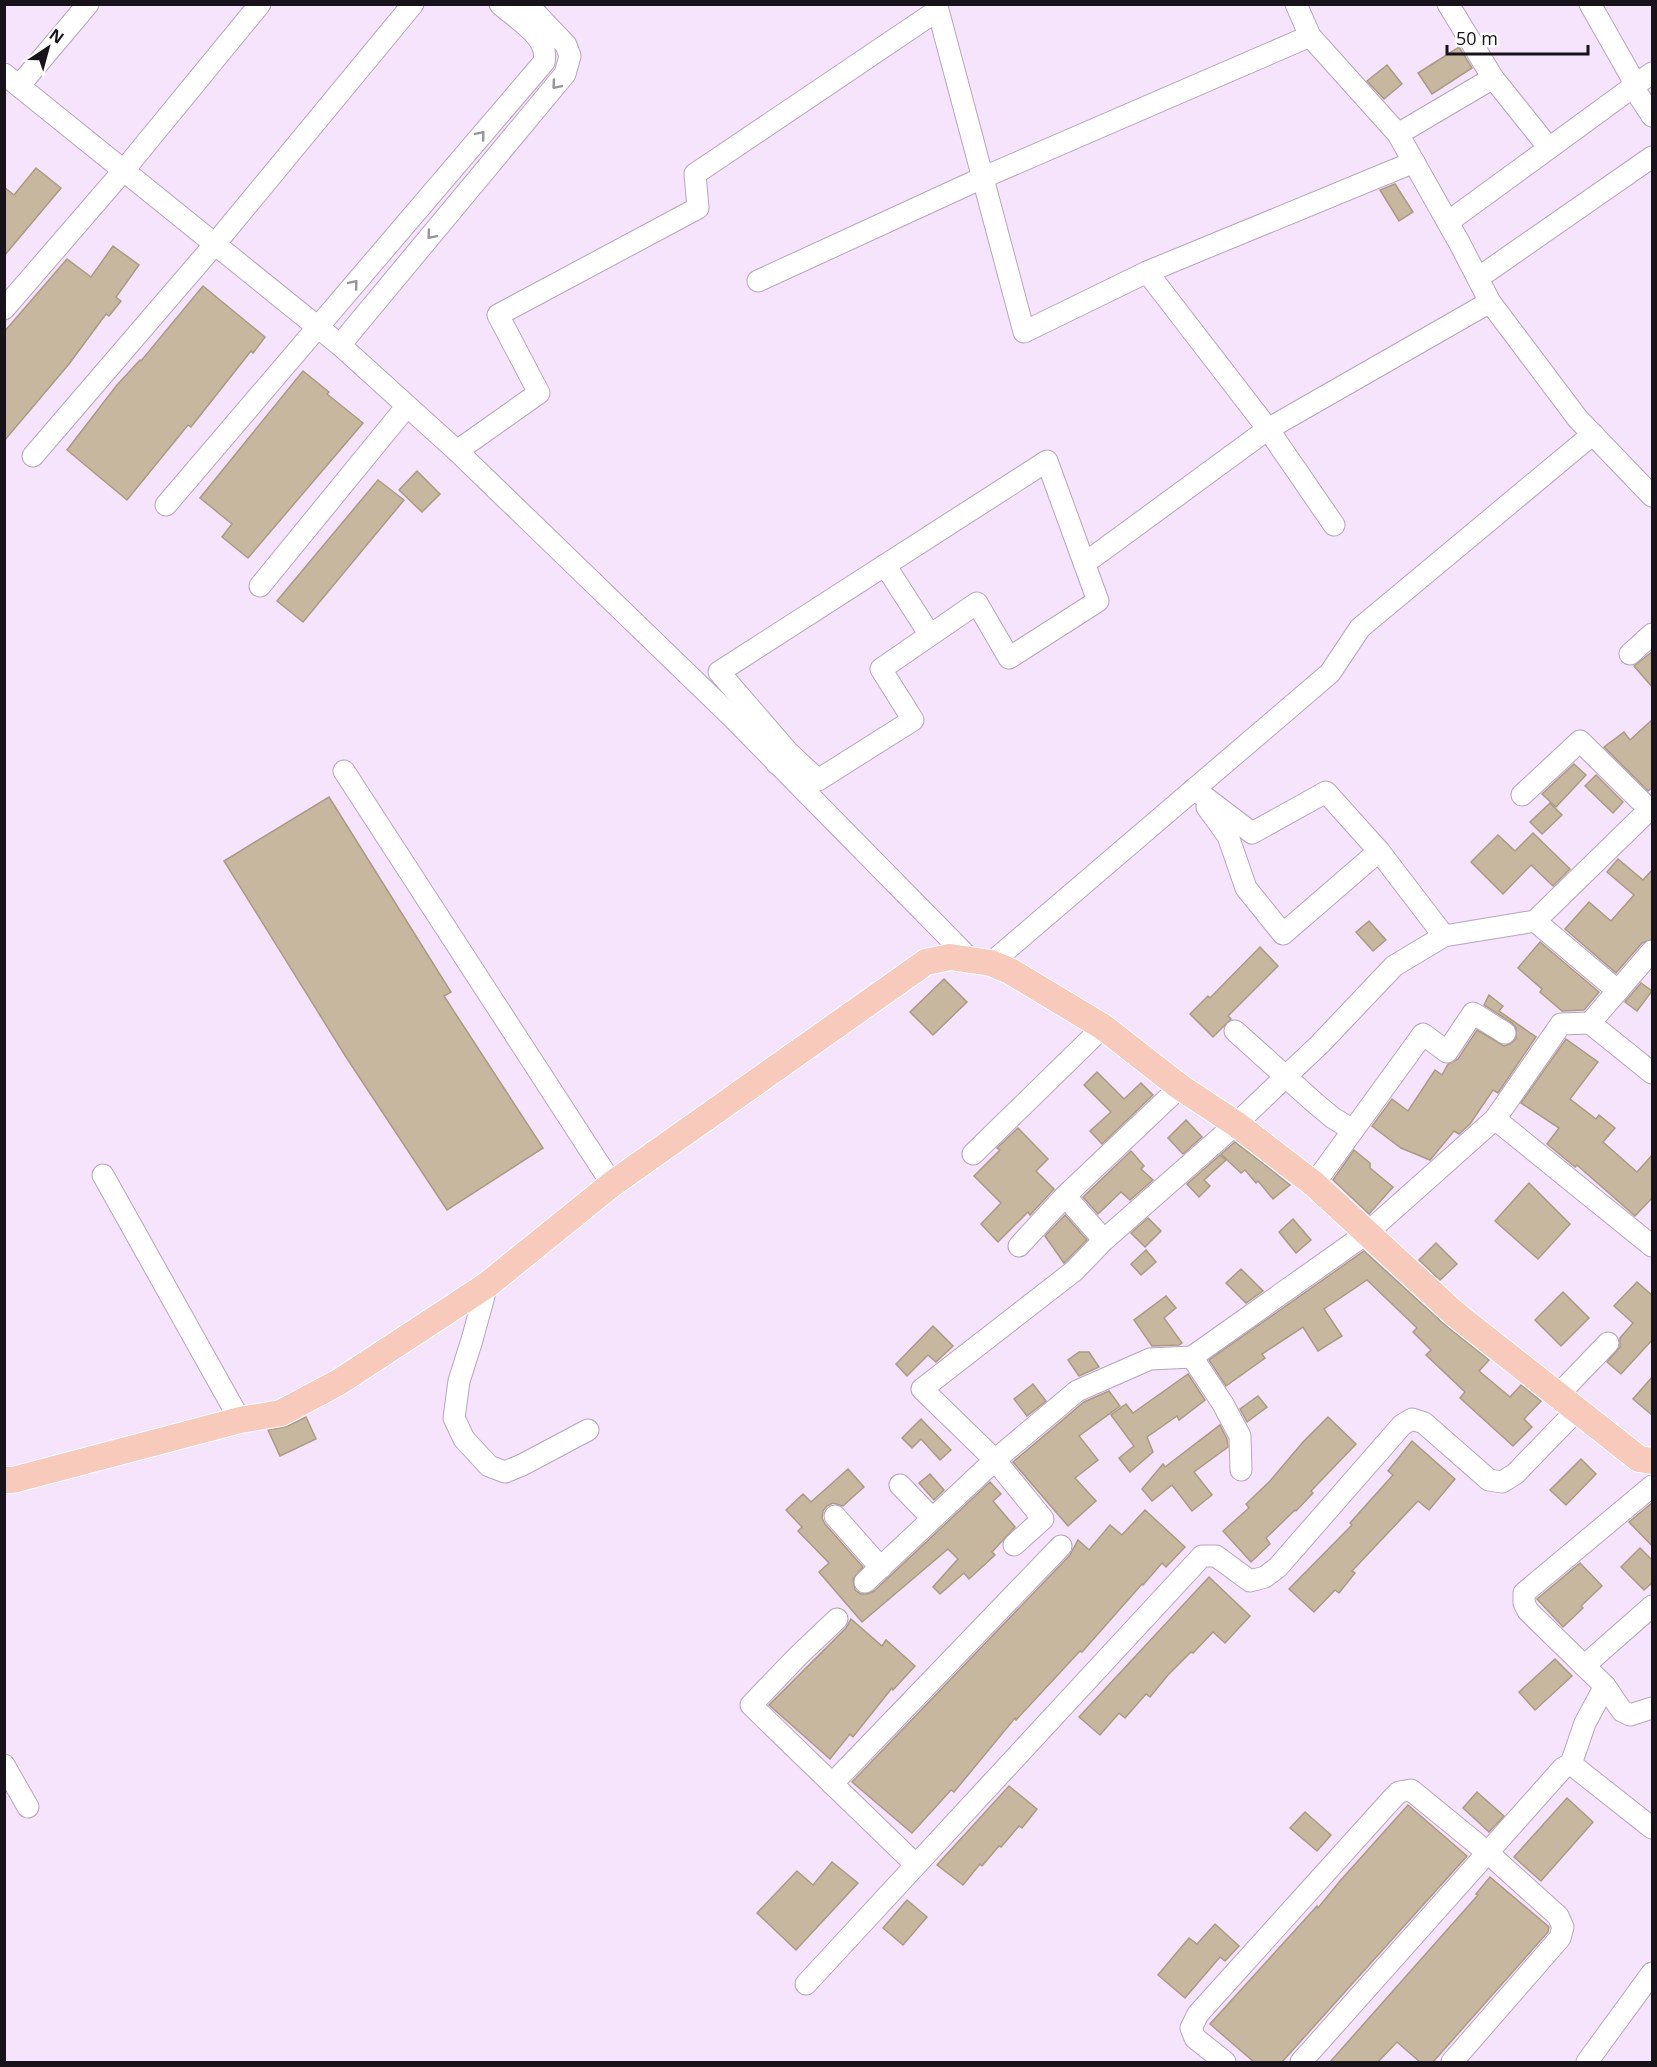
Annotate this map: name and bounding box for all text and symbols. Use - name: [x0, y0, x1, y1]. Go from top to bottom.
- north arrow: [18, 18, 78, 78]
- scale bar: [1447, 18, 1588, 56]
- text: N: [45, 23, 69, 49]
- text: 50 m: [1456, 26, 1498, 50]
- one-way arrow: [552, 78, 563, 89]
- one-way arrow: [474, 132, 485, 142]
- one-way arrow: [427, 228, 438, 239]
- one-way arrow: [347, 280, 358, 291]

